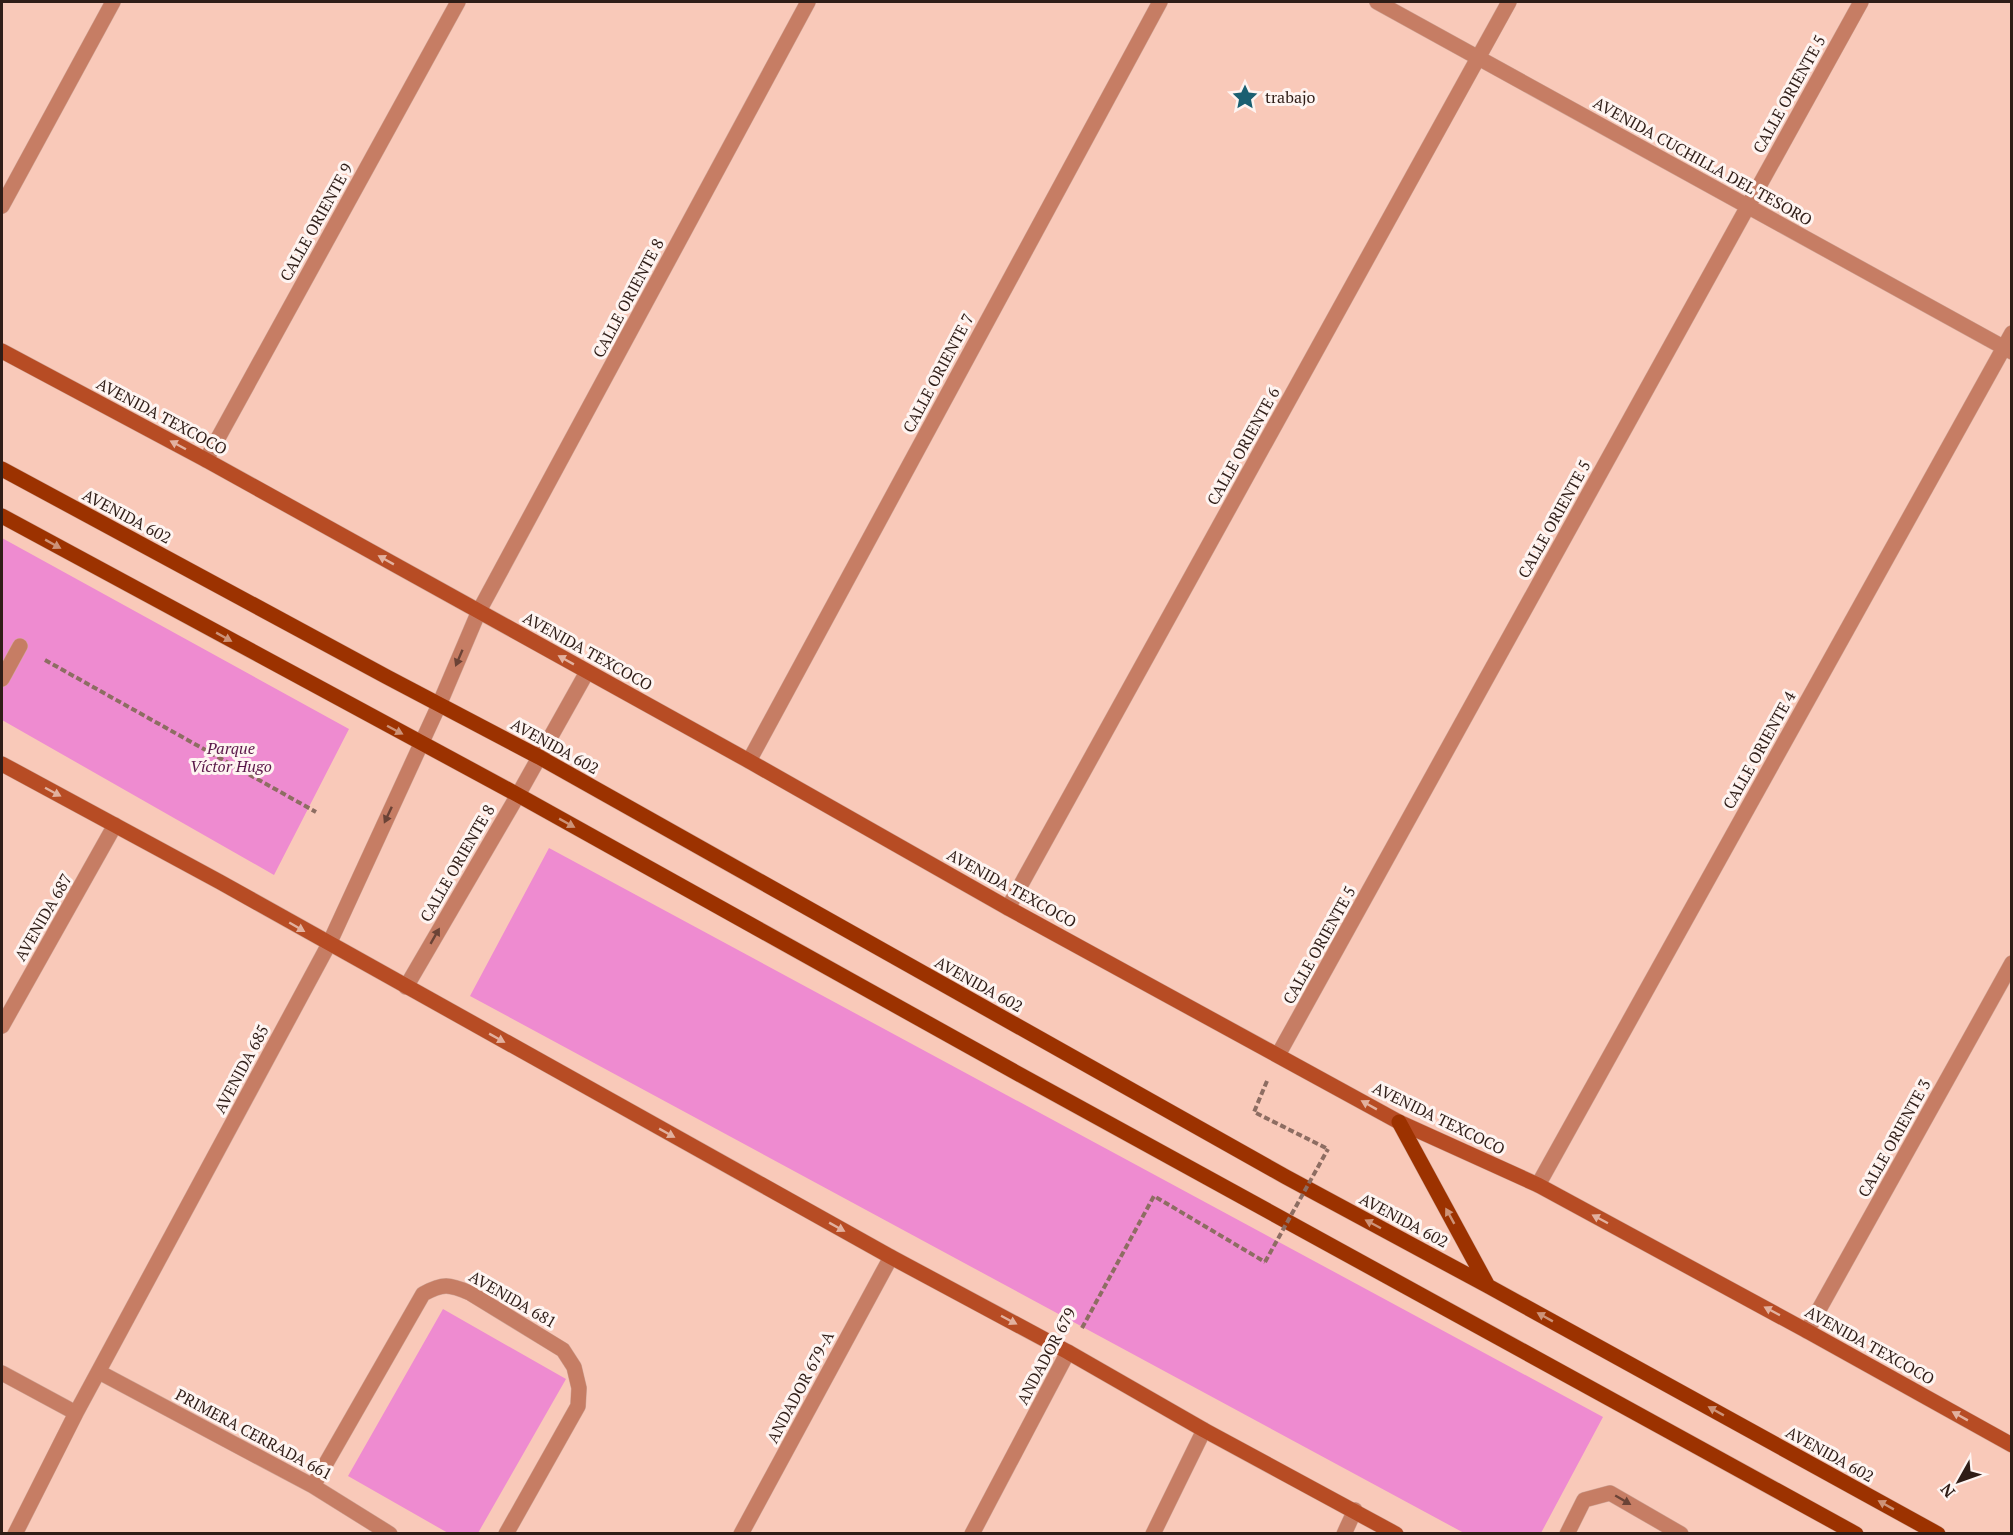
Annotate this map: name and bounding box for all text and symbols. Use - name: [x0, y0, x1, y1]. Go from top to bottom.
- street label: CALLE ORIENTE 5: [1747, 31, 1831, 157]
- place icon: trabajo: [1230, 82, 1260, 112]
- place label: trabajo: [1265, 86, 1316, 108]
- street label: AVENIDA CUCHILLA DEL TESORO: [1590, 91, 1816, 231]
- street label: CALLE ORIENTE 9: [274, 159, 358, 285]
- street label: CALLE ORIENTE 8: [587, 235, 669, 361]
- street label: CALLE ORIENTE 7: [897, 310, 979, 436]
- street label: AVENIDA TEXCOCO: [93, 372, 231, 460]
- street label: CALLE ORIENTE 6: [1201, 383, 1285, 509]
- one-way arrow: [170, 440, 187, 450]
- street label: CALLE ORIENTE 5: [1512, 456, 1596, 582]
- street label: AVENIDA 602: [79, 483, 175, 549]
- one-way arrow: [45, 539, 62, 549]
- one-way arrow: [377, 555, 394, 565]
- street label: AVENIDA TEXCOCO: [519, 606, 657, 696]
- one-way arrow: [216, 632, 233, 642]
- one-way arrow: [454, 649, 463, 667]
- one-way arrow: [557, 655, 574, 665]
- street label: CALLE ORIENTE 4: [1717, 687, 1801, 813]
- street label: AVENIDA 602: [507, 713, 603, 779]
- one-way arrow: [387, 725, 404, 735]
- park label: Parque Víctor Hugo: [190, 737, 272, 777]
- one-way arrow: [45, 787, 62, 797]
- street label: CALLE ORIENTE 8: [414, 800, 500, 926]
- one-way arrow: [383, 806, 393, 824]
- one-way arrow: [559, 818, 576, 828]
- street label: AVENIDA TEXCOCO: [943, 843, 1081, 933]
- street label: AVENIDA 687: [9, 869, 77, 965]
- street label: CALLE ORIENTE 5: [1277, 882, 1361, 1008]
- one-way arrow: [289, 921, 305, 932]
- one-way arrow: [430, 928, 441, 944]
- street label: AVENIDA 602: [931, 951, 1027, 1017]
- street label: AVENIDA 685: [208, 1021, 274, 1117]
- one-way arrow: [488, 1033, 505, 1043]
- street label: CALLE ORIENTE 3: [1852, 1075, 1936, 1201]
- street label: AVENIDA TEXCOCO: [1369, 1076, 1509, 1160]
- one-way arrow: [1360, 1100, 1377, 1110]
- one-way arrow: [659, 1128, 676, 1138]
- street label: AVENIDA 602: [1356, 1187, 1452, 1253]
- one-way arrow: [1445, 1207, 1455, 1224]
- one-way arrow: [1591, 1214, 1608, 1224]
- one-way arrow: [1365, 1219, 1382, 1229]
- one-way arrow: [829, 1222, 846, 1232]
- street label: AVENIDA 681: [465, 1265, 561, 1333]
- street label: AVENIDA TEXCOCO: [1801, 1300, 1939, 1390]
- street label: ANDADOR 679: [1011, 1304, 1081, 1408]
- one-way arrow: [1763, 1306, 1780, 1316]
- one-way arrow: [1536, 1312, 1553, 1322]
- one-way arrow: [1001, 1315, 1018, 1325]
- street label: ANDADOR 679-A: [761, 1327, 839, 1447]
- street label: PRIMERA CERRADA 661: [172, 1383, 336, 1485]
- one-way arrow: [1707, 1406, 1724, 1416]
- one-way arrow: [1952, 1412, 1969, 1422]
- street label: AVENIDA 602: [1782, 1421, 1878, 1487]
- north arrow: [1929, 1451, 1989, 1511]
- text: N: [1935, 1479, 1960, 1502]
- one-way arrow: [1615, 1495, 1632, 1505]
- one-way arrow: [1878, 1500, 1895, 1510]

